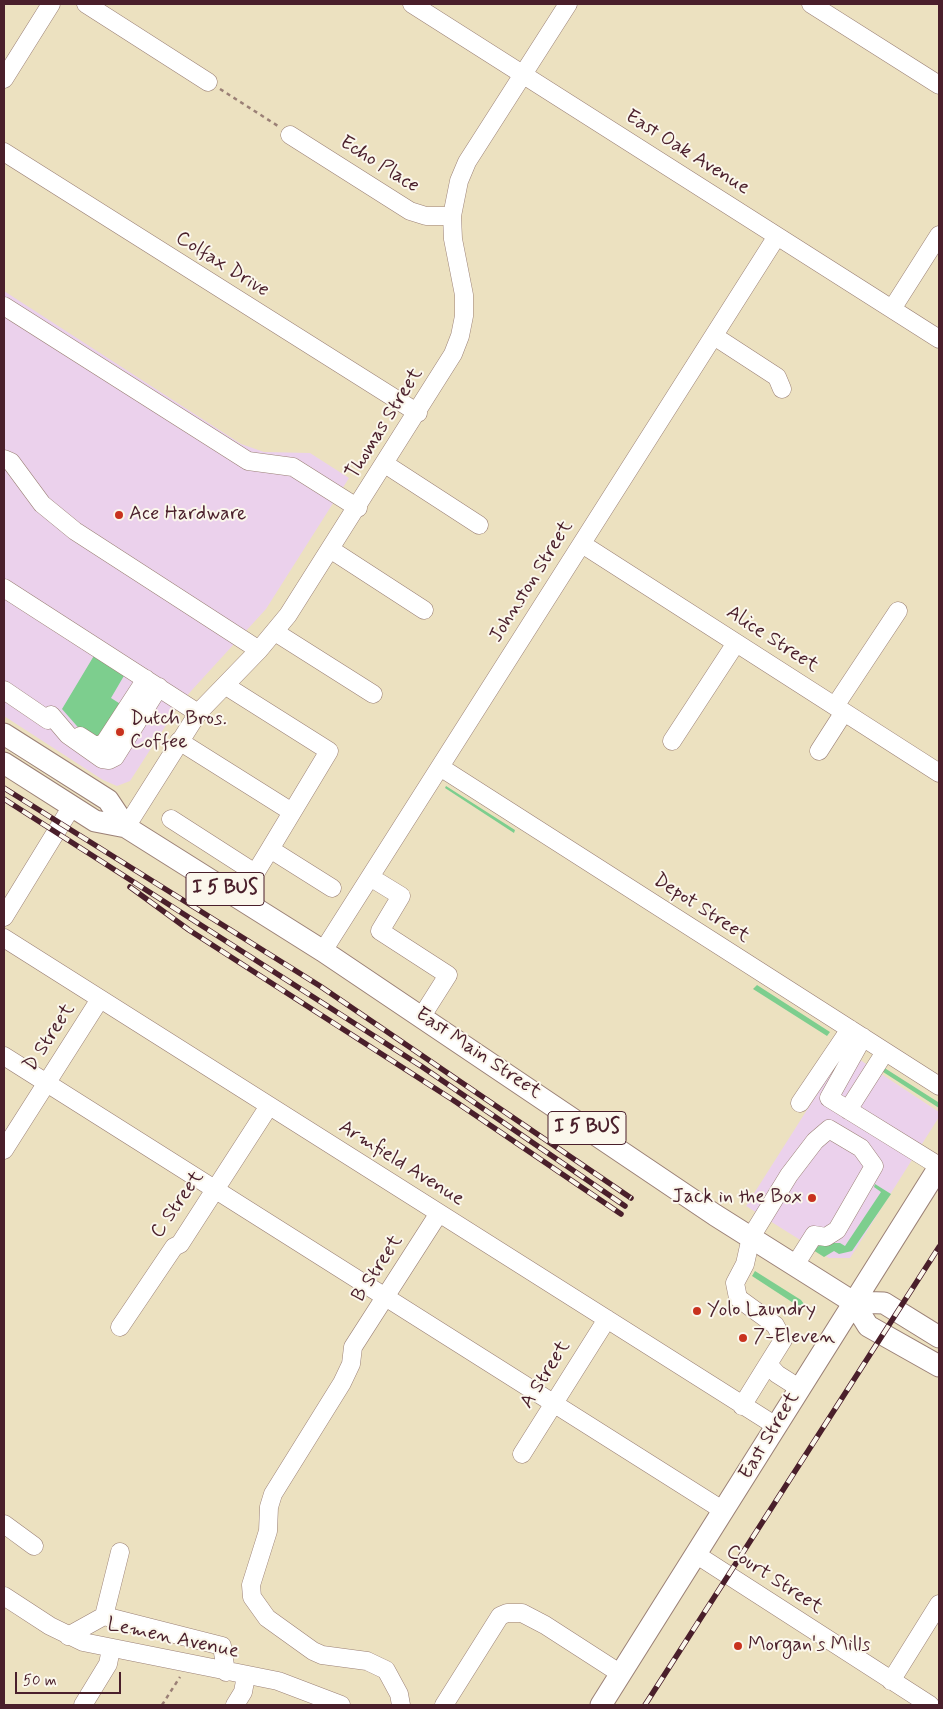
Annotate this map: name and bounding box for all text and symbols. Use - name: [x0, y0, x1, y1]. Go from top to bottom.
- street label: East Oak Avenue: [620, 105, 754, 201]
- street label: Echo Place: [335, 131, 423, 199]
- street label: Colfax Drive: [171, 227, 273, 303]
- street label: Thomas Street: [341, 364, 429, 484]
- place label: Ace Hardware: [129, 503, 246, 527]
- marker: Ace Hardware: [113, 509, 125, 521]
- street label: Johnston Street: [485, 517, 579, 647]
- street label: Alice Street: [721, 601, 823, 679]
- place label: Dutch Bros. Coffee: [130, 708, 227, 755]
- marker: Dutch Bros. Coffee: [114, 726, 126, 738]
- street label: Depot Street: [648, 869, 754, 949]
- road number: I 5 BUS: [186, 872, 264, 906]
- street label: D Street: [19, 999, 81, 1077]
- street label: East Main Street: [410, 1003, 546, 1105]
- road number: I 5 BUS: [548, 1112, 626, 1144]
- street label: Armfield Avenue: [334, 1116, 468, 1212]
- street label: C Street: [146, 1167, 210, 1243]
- place label: Jack in the Box: [672, 1186, 802, 1210]
- marker: Jack in the Box: [806, 1192, 818, 1204]
- street label: B Street: [347, 1231, 409, 1307]
- place label: Yolo Laundry: [707, 1299, 816, 1323]
- marker: Yolo Laundry: [691, 1305, 703, 1317]
- place label: 7-Eleven: [753, 1326, 835, 1350]
- marker: 7-Eleven: [737, 1332, 749, 1344]
- street label: A Street: [516, 1337, 576, 1413]
- street label: East Street: [734, 1388, 806, 1484]
- street label: Court Street: [721, 1540, 827, 1620]
- street label: Lemen Avenue: [105, 1613, 241, 1665]
- place label: Morgan's Mills: [748, 1634, 870, 1658]
- marker: Morgan's Mills: [732, 1640, 744, 1652]
- scale bar: [18, 1662, 124, 1694]
- text: 50 m: [23, 1671, 57, 1691]

